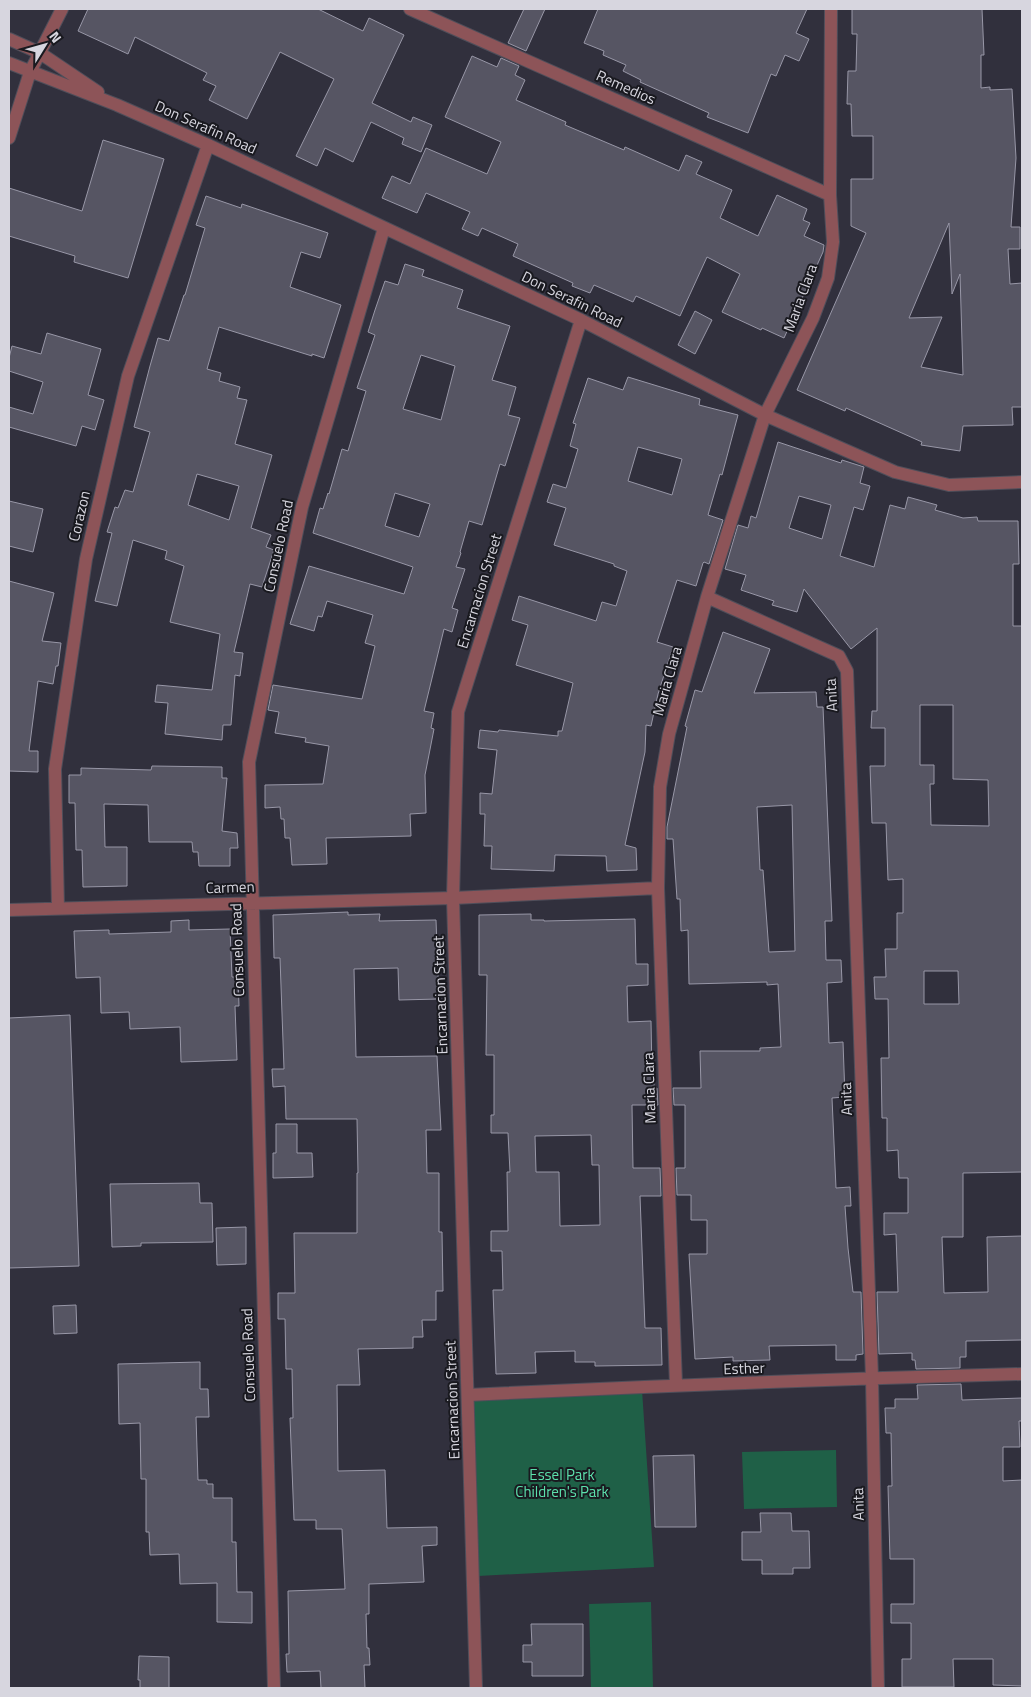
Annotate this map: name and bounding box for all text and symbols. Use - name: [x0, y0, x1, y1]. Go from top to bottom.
- north arrow: [20, 20, 70, 70]
- text: N: [44, 27, 67, 47]
- street label: Remedios: [593, 64, 659, 110]
- street label: Don Serafin Road: [151, 94, 261, 160]
- street label: Maria Clara: [777, 260, 823, 335]
- street label: Don Serafin Road: [518, 265, 626, 333]
- street label: Corazon: [62, 488, 96, 544]
- street label: Consuelo Road: [257, 498, 299, 594]
- street label: Encarnacion Street: [451, 530, 508, 651]
- street label: Maria Clara: [646, 643, 688, 718]
- street label: Anita: [819, 677, 843, 712]
- street label: Carmen: [205, 875, 255, 899]
- street label: Consuelo Road: [224, 903, 250, 997]
- street label: Encarnacion Street: [426, 934, 454, 1055]
- street label: Maria Clara: [636, 1052, 662, 1124]
- street label: Anita: [834, 1082, 858, 1116]
- street label: Consuelo Road: [235, 1308, 261, 1402]
- street label: Encarnacion Street: [438, 1339, 466, 1460]
- street label: Esther: [723, 1356, 765, 1380]
- park label: Essel Park Children's Park: [515, 1463, 609, 1503]
- street label: Anita: [846, 1487, 870, 1521]

